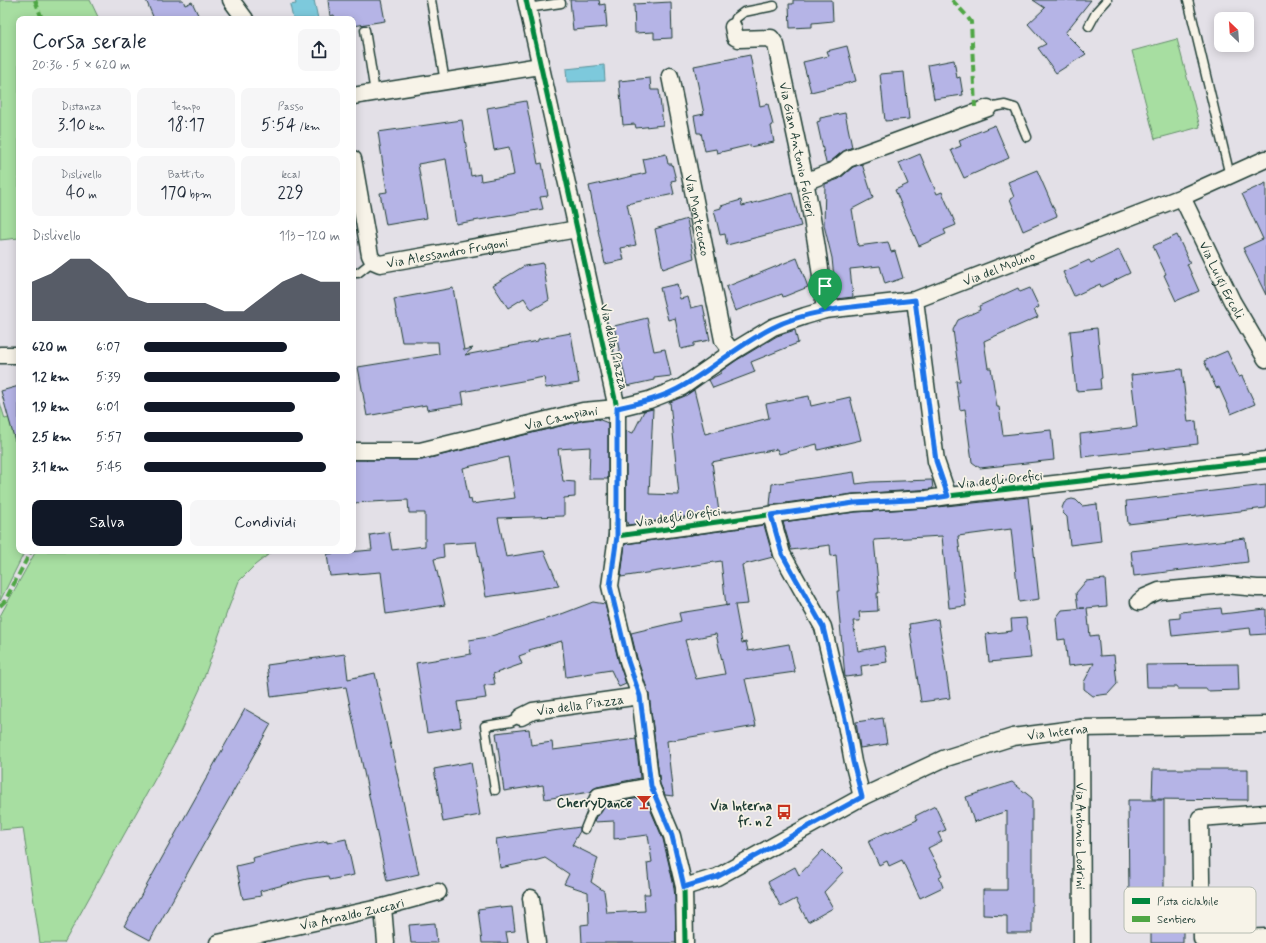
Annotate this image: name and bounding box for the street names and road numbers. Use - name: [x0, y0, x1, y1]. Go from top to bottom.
- street label: Via Gian Antonio Folcieri: [774, 81, 819, 218]
- street label: Via Montecucco: [680, 173, 713, 258]
- street label: Via Alessandro Frugoni: [385, 234, 510, 273]
- street label: Via Luigi Ercoli: [1195, 239, 1248, 323]
- street label: Via del Molino: [961, 247, 1038, 291]
- street label: Via della Piazza: [595, 303, 632, 392]
- street label: Via Campiani: [523, 403, 598, 435]
- street label: Via degli Orefici: [957, 468, 1044, 495]
- street label: Via degli Orefici: [635, 503, 722, 534]
- street label: Via della Piazza: [535, 691, 625, 720]
- street label: Via Interna: [1026, 721, 1088, 745]
- street label: Via Antonio Lodrini: [1071, 783, 1089, 889]
- street label: Via Arnaldo Zuccari: [298, 895, 406, 935]

